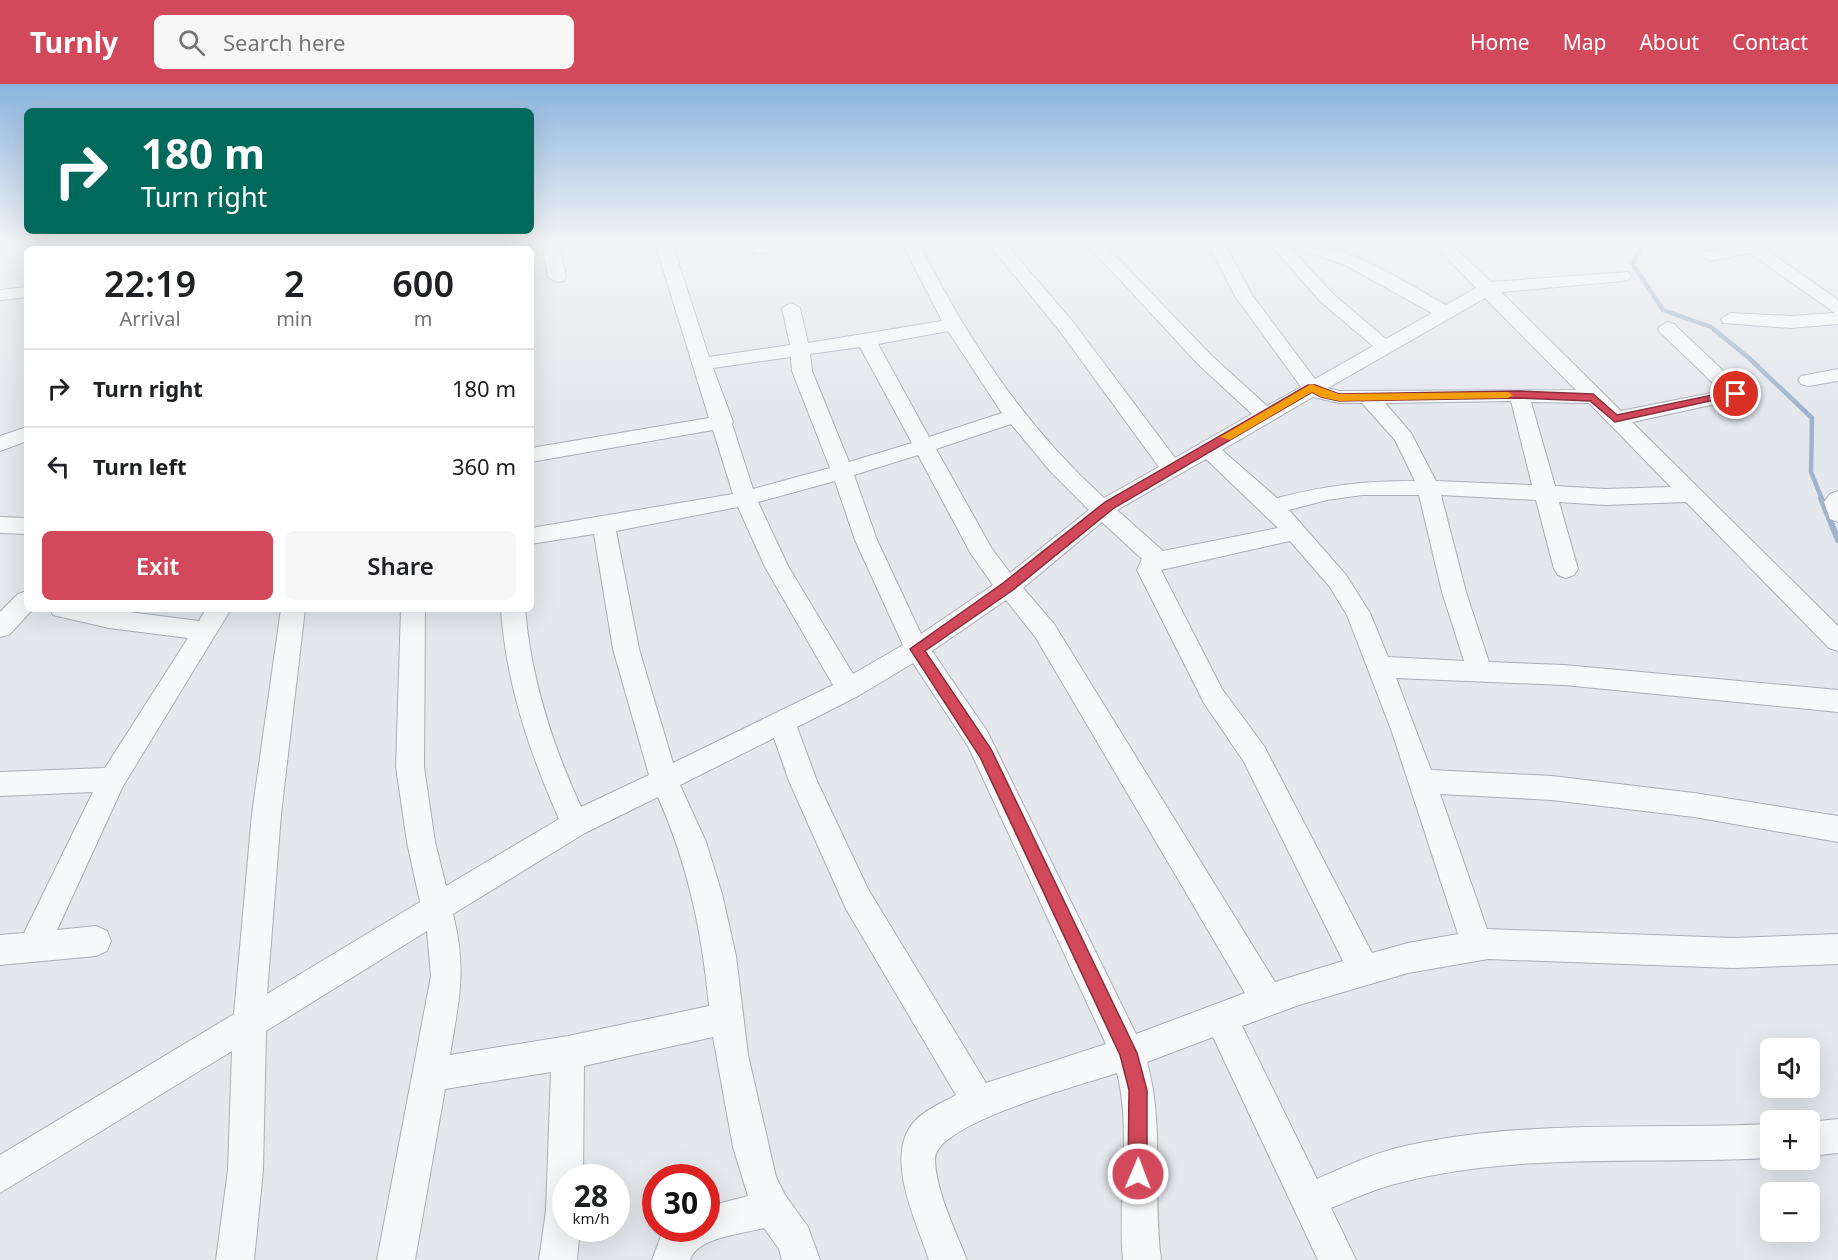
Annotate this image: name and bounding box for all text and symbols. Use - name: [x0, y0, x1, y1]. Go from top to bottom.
- search box: [154, 15, 574, 69]
- text: Turnly: [30, 23, 118, 61]
- icon: search: [175, 26, 208, 59]
- text: Search here: [223, 27, 345, 57]
- text: Home: [1470, 28, 1530, 56]
- text: Map: [1563, 28, 1606, 56]
- text: About: [1639, 28, 1699, 56]
- text: Contact: [1732, 28, 1808, 56]
- text: 180 m: [141, 124, 265, 181]
- icon: right: [42, 132, 120, 210]
- text: Turn right: [141, 178, 267, 215]
- text: 22:19: [104, 259, 196, 308]
- text: 2: [284, 259, 305, 308]
- text: 600: [392, 259, 454, 308]
- text: Arrival: [120, 305, 181, 332]
- text: min: [276, 305, 312, 332]
- text: m: [414, 305, 433, 332]
- pin: [1710, 368, 1761, 419]
- icon: right: [42, 372, 75, 405]
- text: Turn right: [93, 373, 203, 403]
- text: 180 m: [452, 373, 516, 403]
- icon: arrive: [1719, 377, 1752, 410]
- icon: left: [42, 450, 75, 483]
- text: Turn left: [93, 451, 187, 481]
- text: 360 m: [452, 451, 516, 481]
- button: Exit: [42, 531, 273, 600]
- button: Share: [285, 531, 516, 600]
- map controls: [1760, 1038, 1820, 1242]
- button: sound: [1760, 1038, 1820, 1098]
- button: +: [1760, 1110, 1820, 1170]
- position arrow: [1106, 1142, 1170, 1206]
- speed limit sign: 30: [642, 1164, 720, 1242]
- text: 28: [574, 1175, 608, 1216]
- button: −: [1760, 1182, 1820, 1242]
- text: km/h: [573, 1208, 609, 1228]

